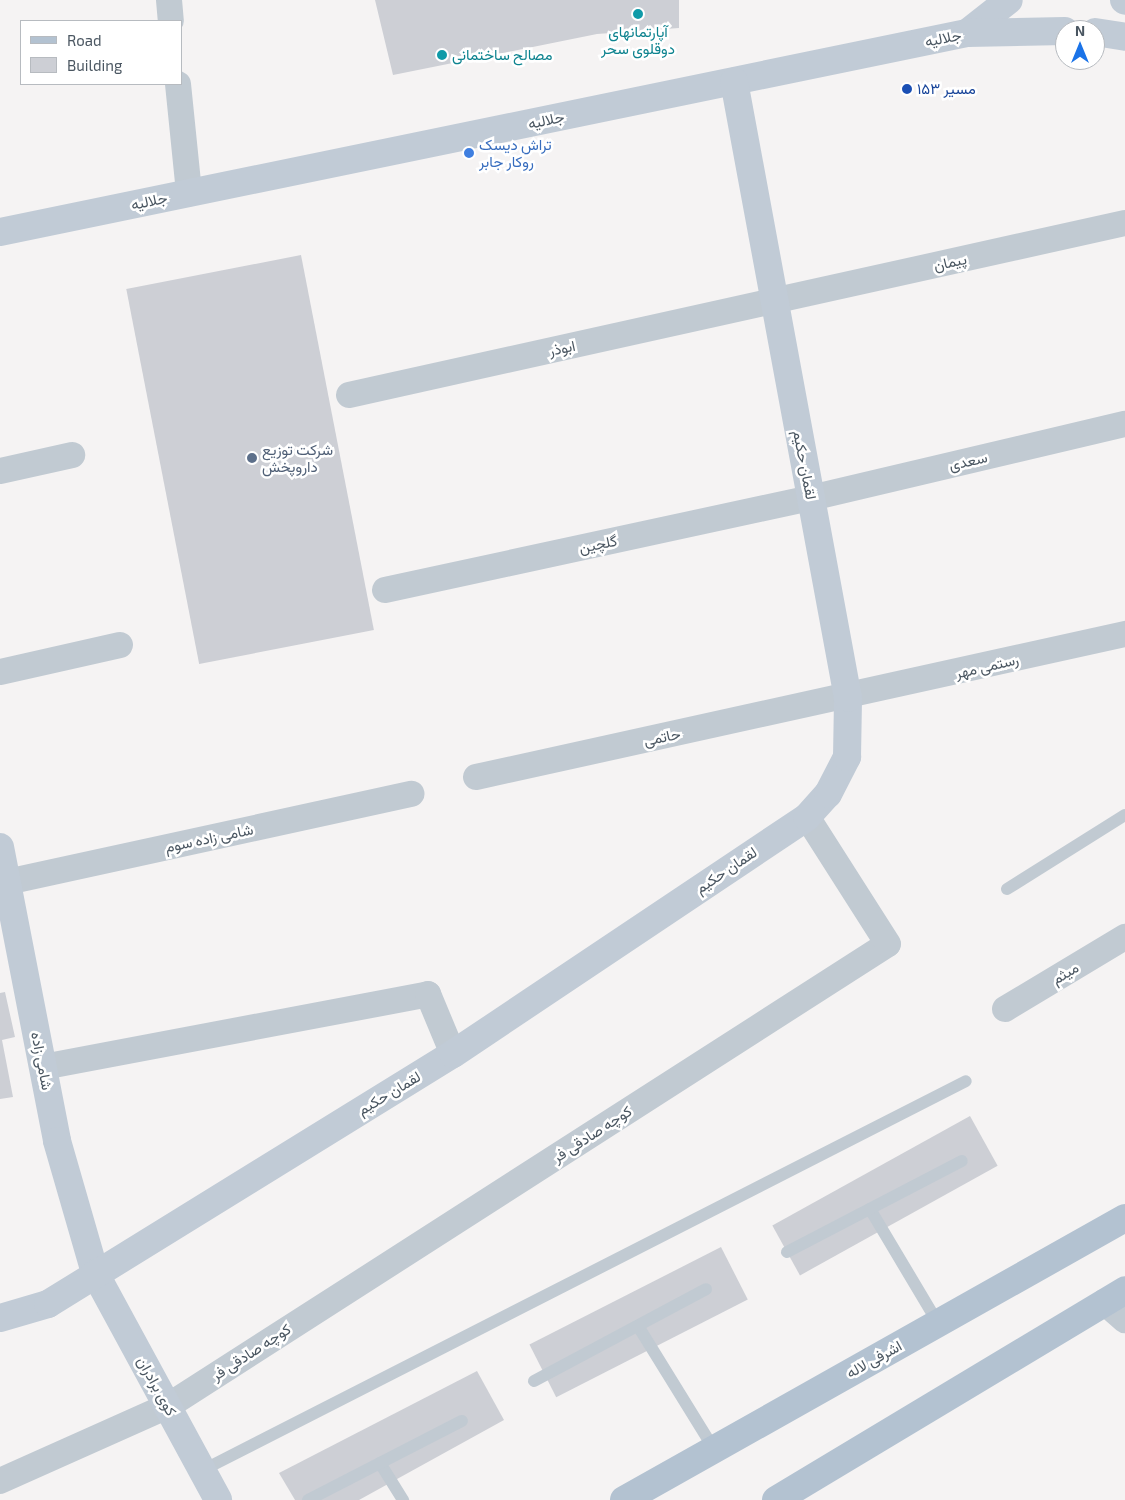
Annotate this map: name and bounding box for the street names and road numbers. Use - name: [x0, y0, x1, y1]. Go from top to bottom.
- street label: جلالیه: [923, 26, 963, 50]
- street label: جلالیه: [526, 107, 566, 133]
- street label: جلالیه: [129, 188, 169, 214]
- street label: پیمان: [932, 249, 968, 275]
- street label: ابوذر: [547, 336, 577, 360]
- street label: لقمان حکیم: [789, 429, 821, 501]
- street label: سعدی: [947, 448, 989, 474]
- street label: گلچین: [577, 531, 619, 557]
- street label: رستمی مهر: [954, 650, 1020, 682]
- street label: حاتمی: [642, 724, 682, 750]
- street label: شامی زاده سوم: [163, 820, 255, 856]
- street label: لقمان حکیم: [692, 843, 760, 897]
- street label: میثم: [1048, 958, 1082, 988]
- street label: شامی زاده: [28, 1030, 56, 1092]
- street label: لقمان حکیم: [354, 1067, 424, 1119]
- street label: کوچه صادقی فر: [549, 1102, 635, 1166]
- street label: کوچه صادقی فر: [208, 1320, 294, 1384]
- street label: اشرفی لاله: [843, 1336, 905, 1382]
- street label: کوی برادران: [133, 1353, 181, 1419]

